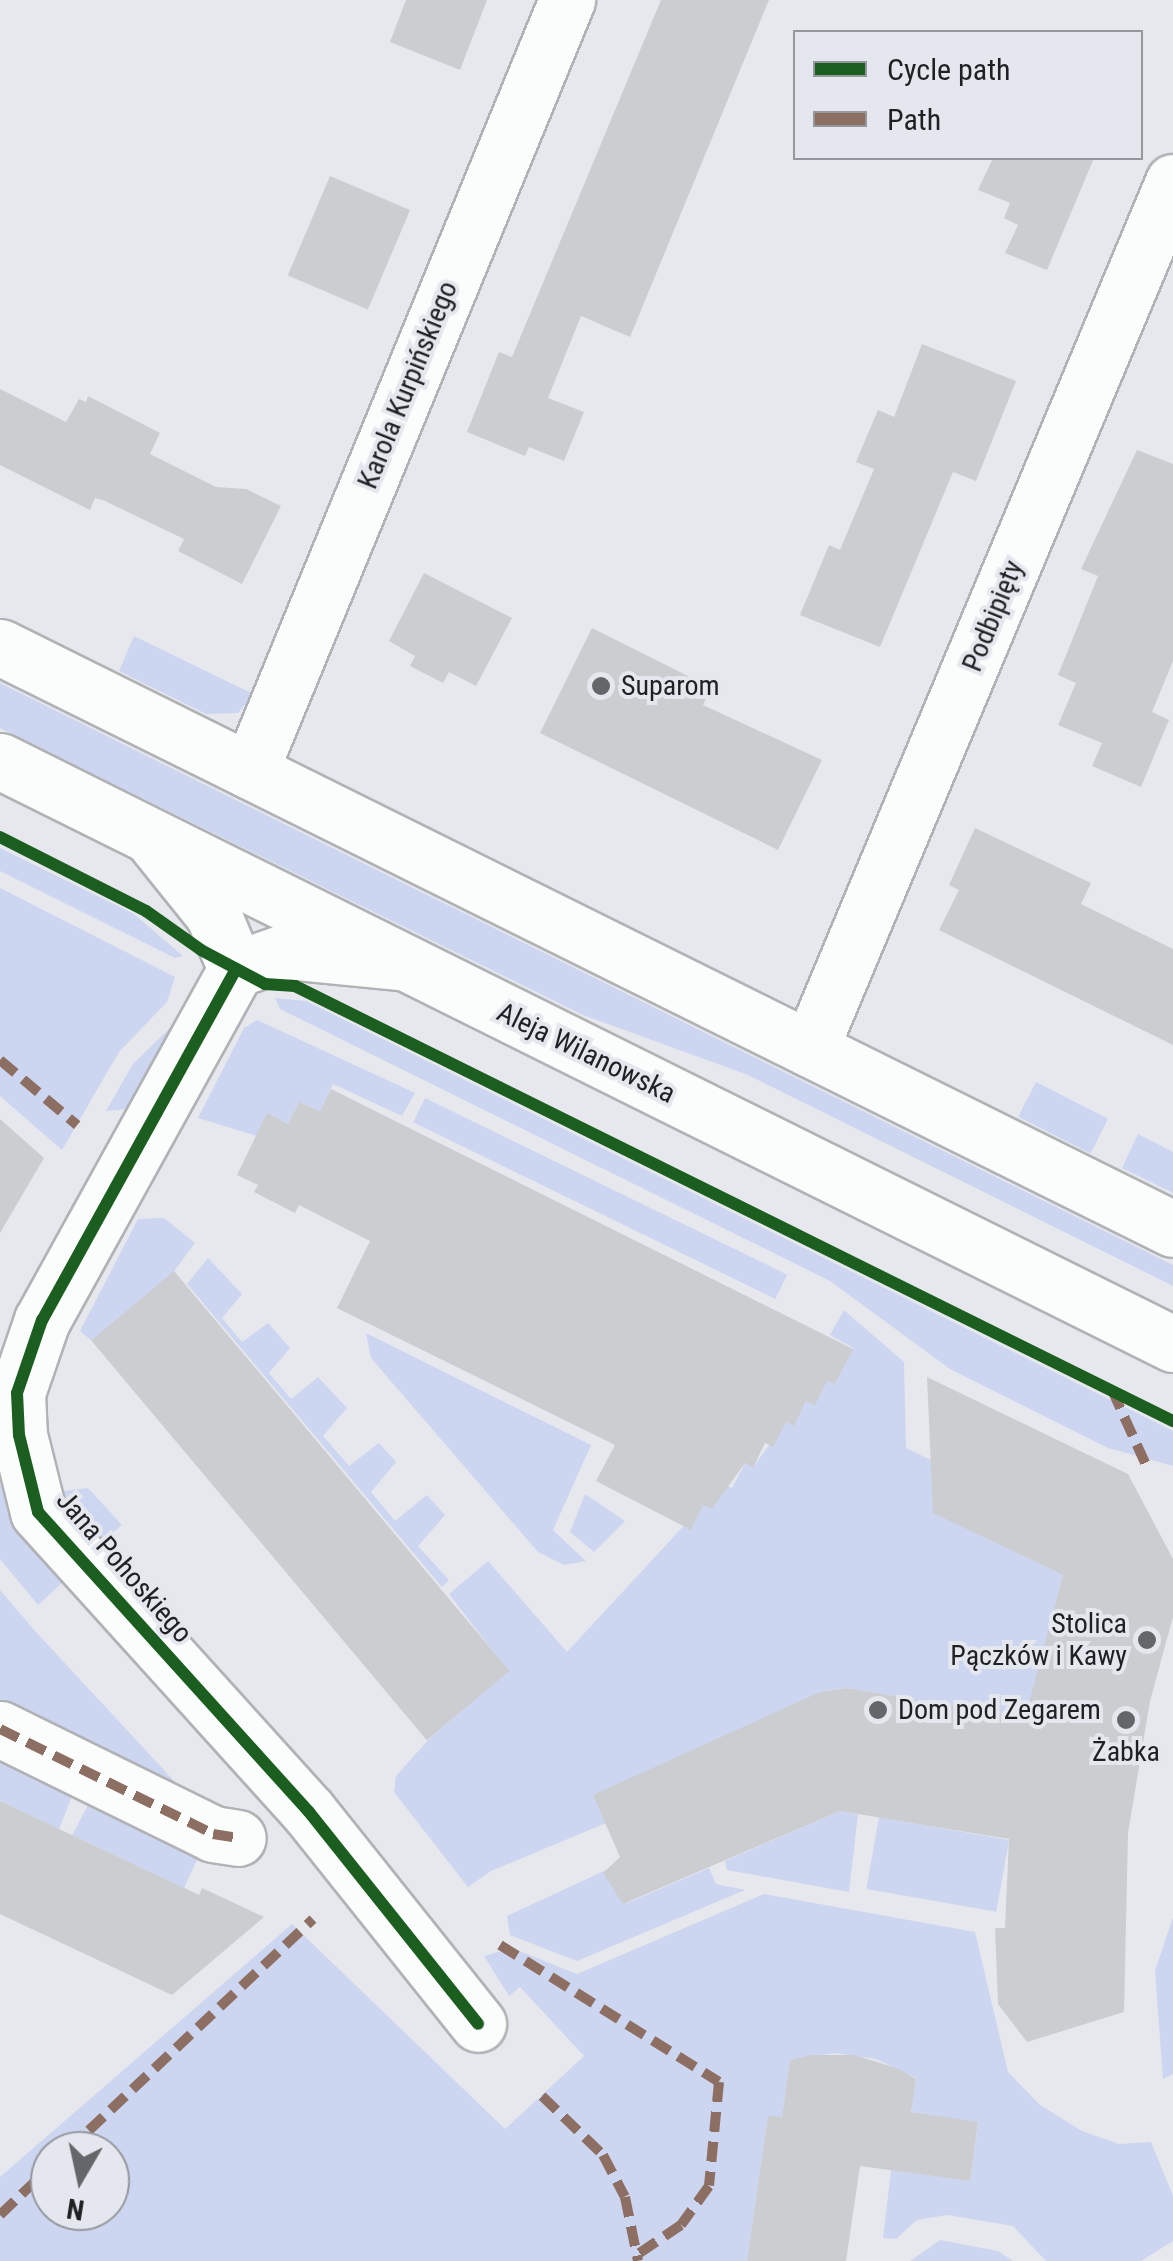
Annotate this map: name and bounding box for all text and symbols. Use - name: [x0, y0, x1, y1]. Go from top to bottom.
- legend: [793, 30, 1143, 160]
- text: Cycle path: [887, 52, 1011, 87]
- text: Path: [887, 102, 941, 137]
- street label: Karola Kurpińskiego: [351, 276, 465, 494]
- street label: Podbipięty: [956, 556, 1030, 676]
- place label: Suparom: [621, 669, 720, 703]
- marker: Suparom: [590, 675, 612, 697]
- street label: Aleja Wilanowska: [491, 995, 681, 1111]
- street label: Jana Pohoskiego: [49, 1484, 199, 1650]
- place label: Stolica Pączków i Kawy: [950, 1607, 1127, 1673]
- marker: Stolica Pączków i Kawy: [1136, 1629, 1158, 1651]
- place label: Dom pod Zegarem: [898, 1693, 1101, 1727]
- marker: Dom pod Zegarem: [867, 1699, 889, 1721]
- marker: Żabka: [1115, 1709, 1137, 1731]
- place label: Żabka: [1092, 1735, 1160, 1769]
- north arrow: [30, 2131, 130, 2231]
- text: N: [64, 2192, 87, 2227]

